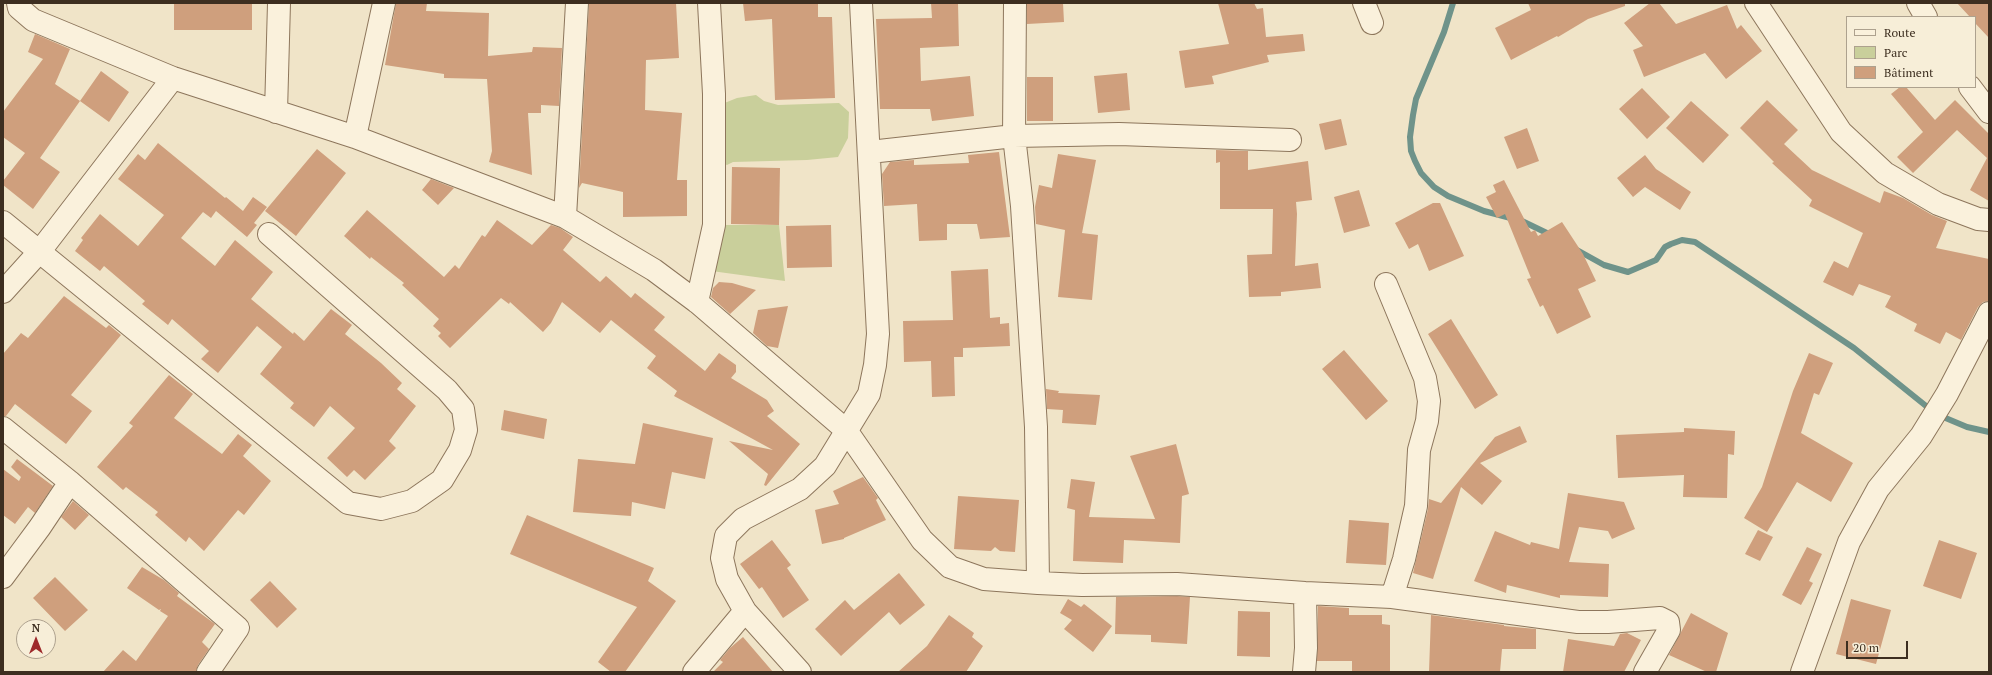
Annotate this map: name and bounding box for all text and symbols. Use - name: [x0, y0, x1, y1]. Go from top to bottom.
- legend: [1846, 16, 1976, 88]
- text: Route: [1884, 25, 1915, 40]
- text: Parc: [1884, 45, 1907, 60]
- text: Bâtiment: [1884, 65, 1933, 80]
- north arrow: [16, 619, 56, 659]
- text: N: [32, 621, 40, 635]
- scale bar: [1848, 633, 1910, 659]
- text: 20 m: [1853, 640, 1879, 655]

